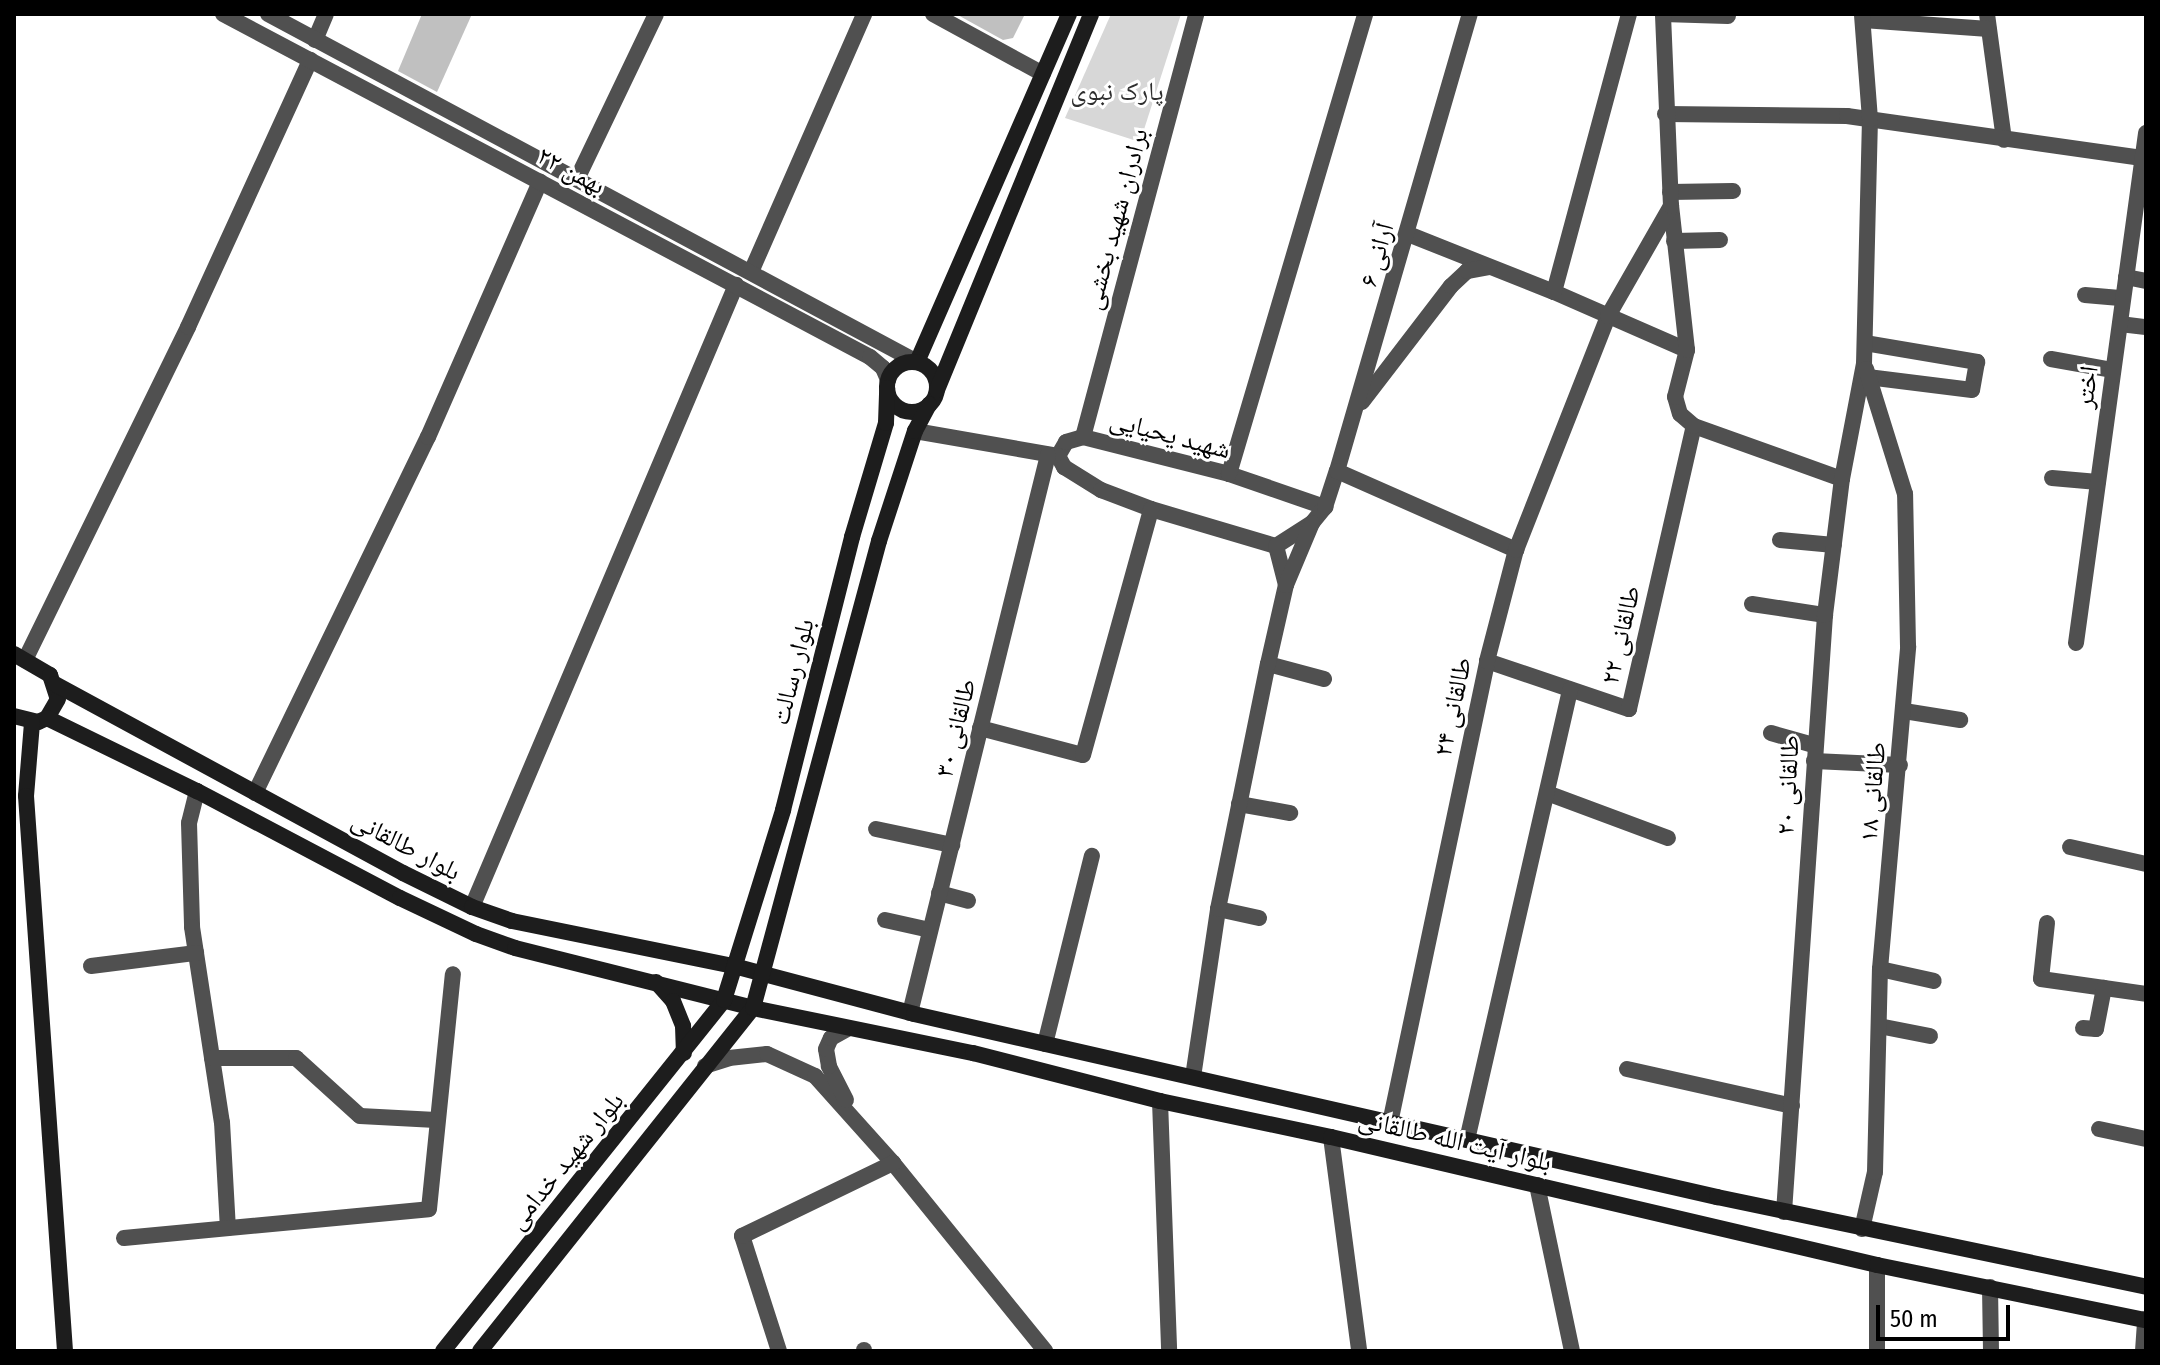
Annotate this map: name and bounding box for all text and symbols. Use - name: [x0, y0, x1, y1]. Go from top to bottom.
- park label: پارک نبوی: [1070, 76, 1164, 108]
- street label: برادران شهید بخشی: [1077, 125, 1155, 313]
- street label: ۲۲ بهمن: [532, 140, 610, 202]
- street label: آرانی ۶: [1353, 219, 1401, 291]
- street label: اختر: [2069, 364, 2105, 410]
- street label: شهید یحیایی: [1106, 404, 1234, 466]
- street label: طالقانی ۲۲: [1595, 583, 1647, 687]
- street label: بلوار رسالت: [765, 616, 821, 728]
- street label: طالقانی ۲۴: [1427, 655, 1479, 759]
- street label: طالقانی ۳۰: [929, 676, 983, 780]
- street label: طالقانی ۲۰: [1770, 734, 1806, 836]
- street label: طالقانی ۱۸: [1853, 741, 1893, 843]
- street label: بلوار طالقانی: [346, 804, 466, 888]
- street label: بلوار شهید خدامی: [501, 1086, 631, 1236]
- street label: بلوار آیت الله طالقانی: [1355, 1104, 1555, 1178]
- scale bar: [1880, 1289, 2014, 1339]
- text: 50 m: [1890, 1305, 1938, 1333]

